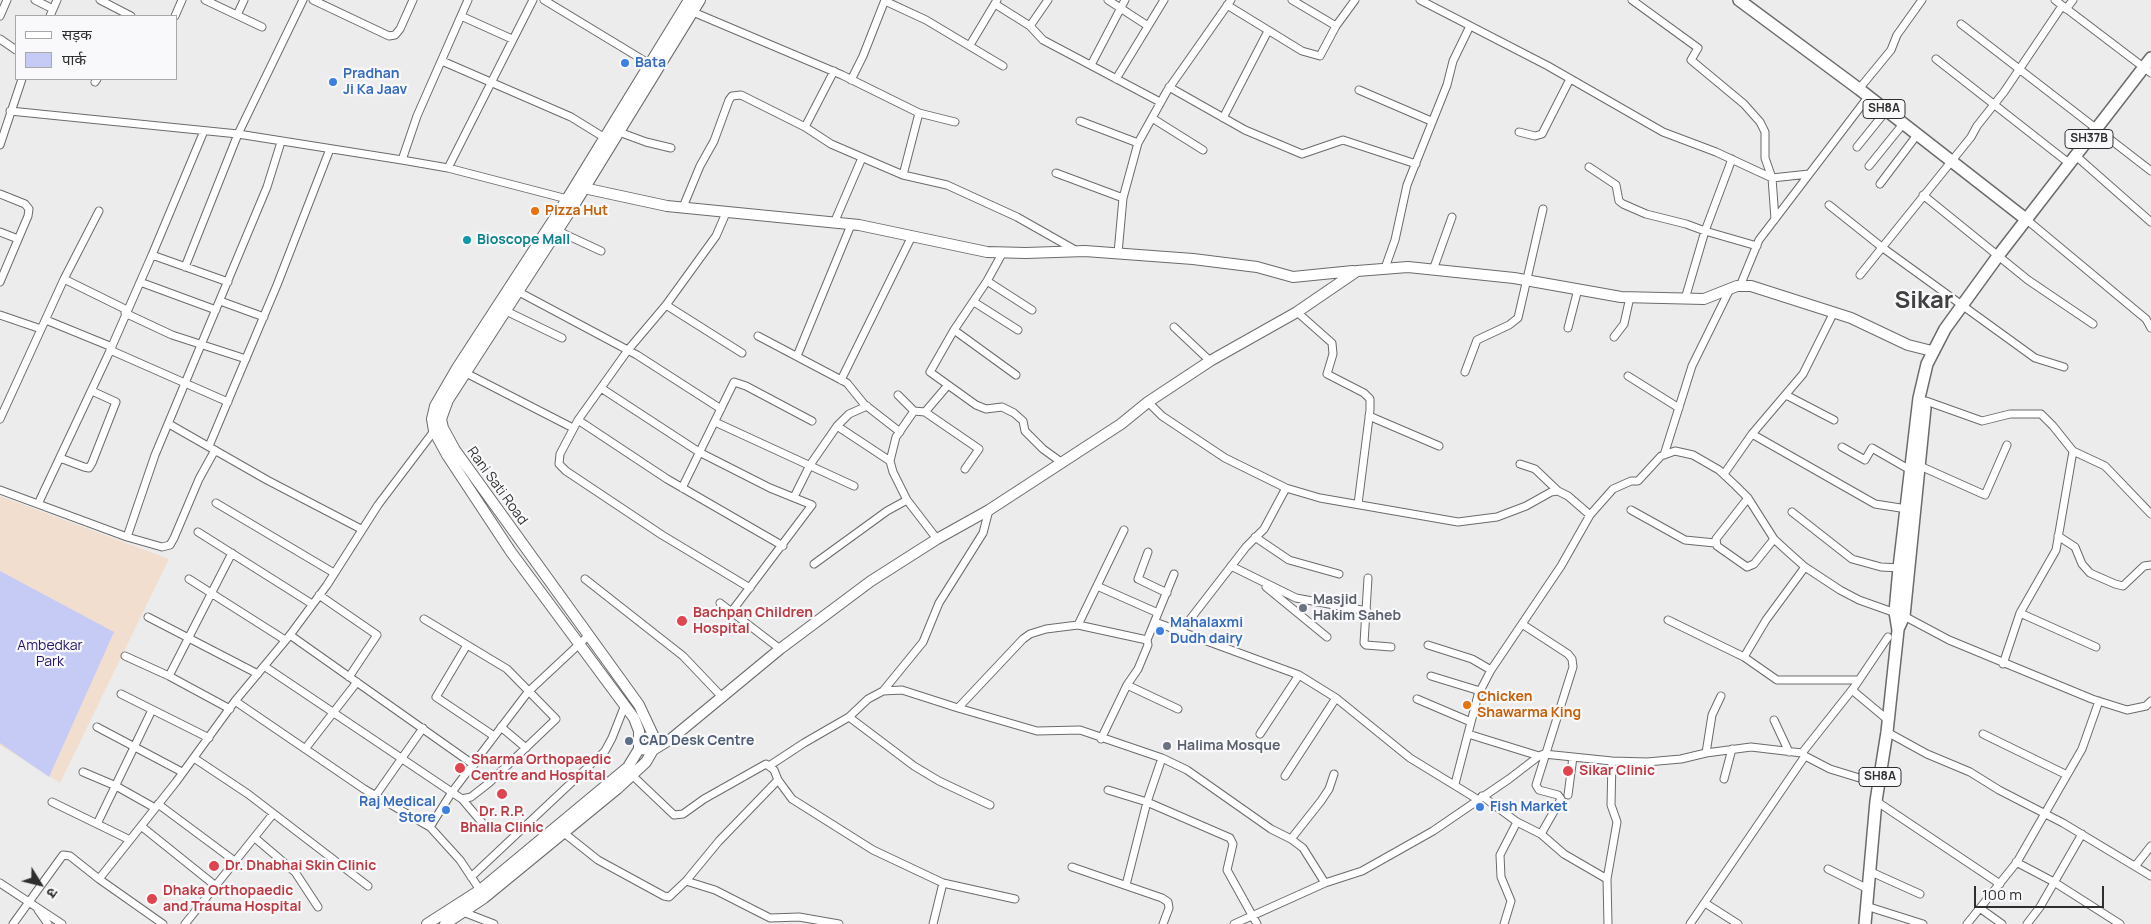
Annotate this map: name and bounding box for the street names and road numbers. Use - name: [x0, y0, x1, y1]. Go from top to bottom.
- road number: SH8A: [1863, 100, 1905, 118]
- road number: SH37B: [2065, 130, 2113, 148]
- street label: Rani Sati Road: [463, 444, 531, 528]
- road number: SH8A: [1859, 768, 1901, 786]

